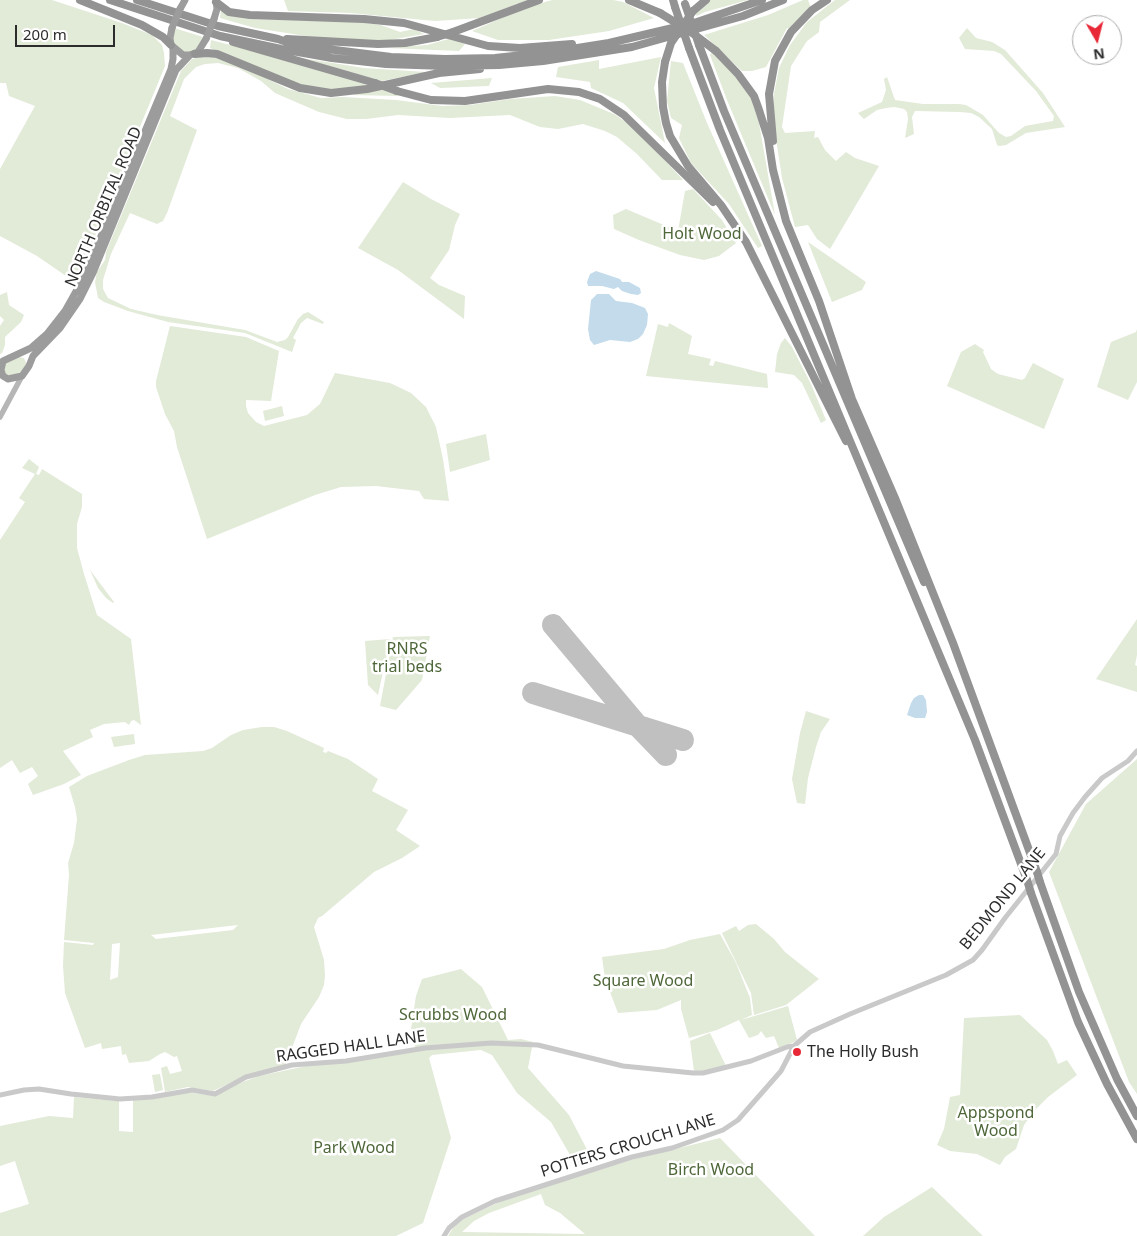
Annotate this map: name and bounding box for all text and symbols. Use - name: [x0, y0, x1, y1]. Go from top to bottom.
- scale bar: [18, 15, 118, 47]
- north arrow: [1072, 15, 1122, 65]
- text: 200 m: [23, 24, 67, 44]
- text: N: [1092, 44, 1106, 65]
- street label: NORTH ORBITAL ROAD: [61, 124, 147, 290]
- park label: Holt Wood: [662, 224, 742, 244]
- park label: RNRS trial beds: [372, 639, 442, 677]
- street label: BEDMOND LANE: [956, 844, 1050, 954]
- park label: Square Wood: [593, 971, 693, 991]
- park label: Scrubbs Wood: [399, 1005, 507, 1025]
- street label: RAGGED HALL LANE: [275, 1027, 427, 1067]
- place label: The Holly Bush: [807, 1042, 919, 1062]
- marker: The Holly Bush: [791, 1046, 803, 1058]
- park label: Appspond Wood: [958, 1103, 1034, 1141]
- street label: POTTERS CROUCH LANE: [538, 1110, 718, 1182]
- park label: Park Wood: [313, 1138, 395, 1158]
- park label: Birch Wood: [668, 1160, 754, 1180]

